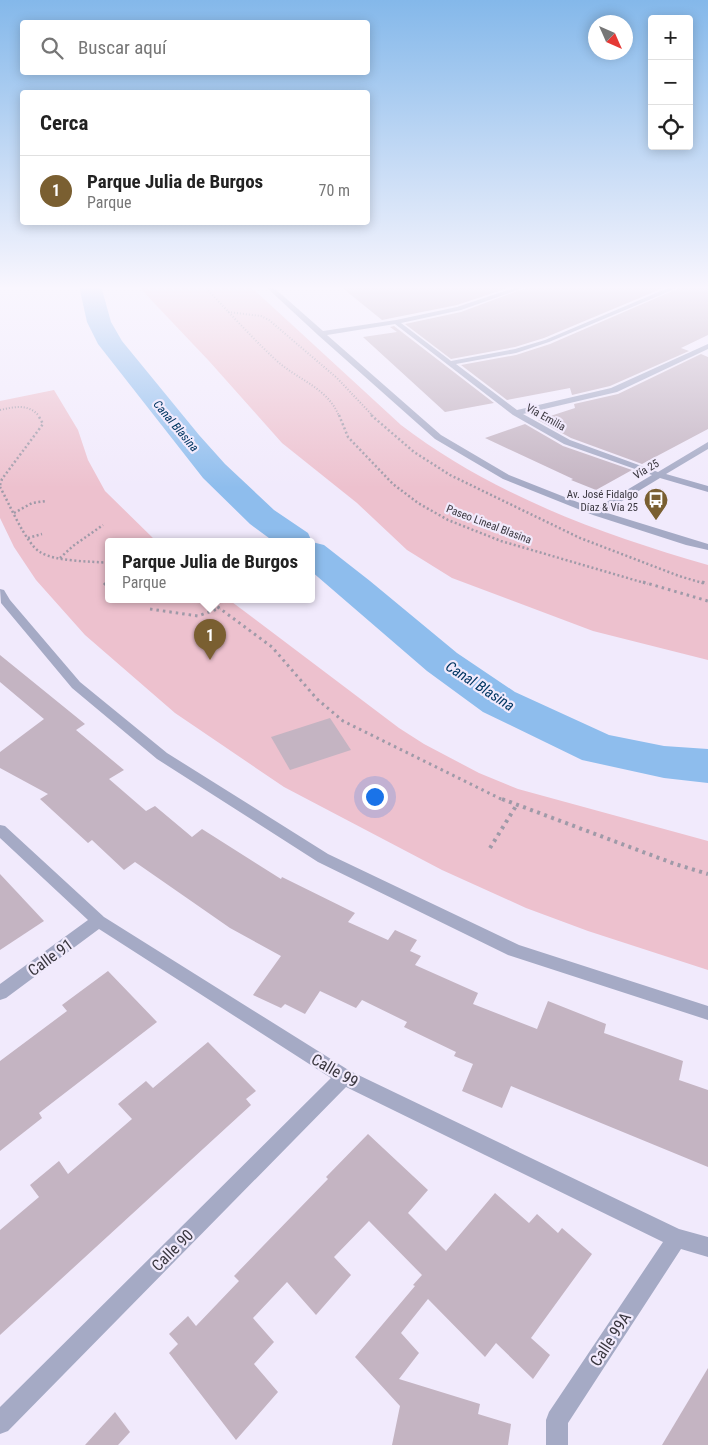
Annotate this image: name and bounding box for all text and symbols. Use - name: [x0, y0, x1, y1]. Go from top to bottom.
- north arrow: [588, 15, 633, 60]
- map controls: [648, 15, 693, 150]
- button: +: [648, 15, 693, 60]
- search box: [20, 20, 370, 75]
- icon: search: [38, 34, 66, 62]
- text: Buscar aquí: [78, 36, 167, 59]
- button: −: [648, 60, 693, 105]
- button: locate: [648, 105, 693, 150]
- text: Cerca: [40, 111, 88, 135]
- text: Parque Julia de Burgos: [87, 170, 263, 193]
- text: 1: [52, 181, 60, 200]
- text: 70 m: [318, 181, 350, 200]
- text: Parque: [87, 193, 131, 212]
- water label: Canal Blasina: [151, 398, 201, 454]
- street label: Vía Emilia: [524, 401, 568, 434]
- street label: Vía 25: [631, 457, 661, 482]
- bus stop icon: Av. José Fidalgo Díaz & Vía 25: [643, 487, 669, 521]
- place label: Av. José Fidalgo Díaz & Vía 25: [567, 488, 638, 514]
- street label: Paseo Lineal Blasina: [444, 502, 533, 547]
- popup: [105, 538, 315, 603]
- text: Parque Julia de Burgos: [122, 550, 298, 573]
- text: Parque: [122, 573, 166, 592]
- pin: 1: [194, 619, 226, 660]
- water label: Canal Blasina: [442, 657, 518, 715]
- your location: [362, 784, 388, 810]
- street label: Calle 91: [24, 935, 77, 980]
- street label: Calle 99: [308, 1049, 362, 1091]
- street label: Calle 90: [148, 1226, 197, 1275]
- street label: Calle 99A: [586, 1309, 635, 1370]

